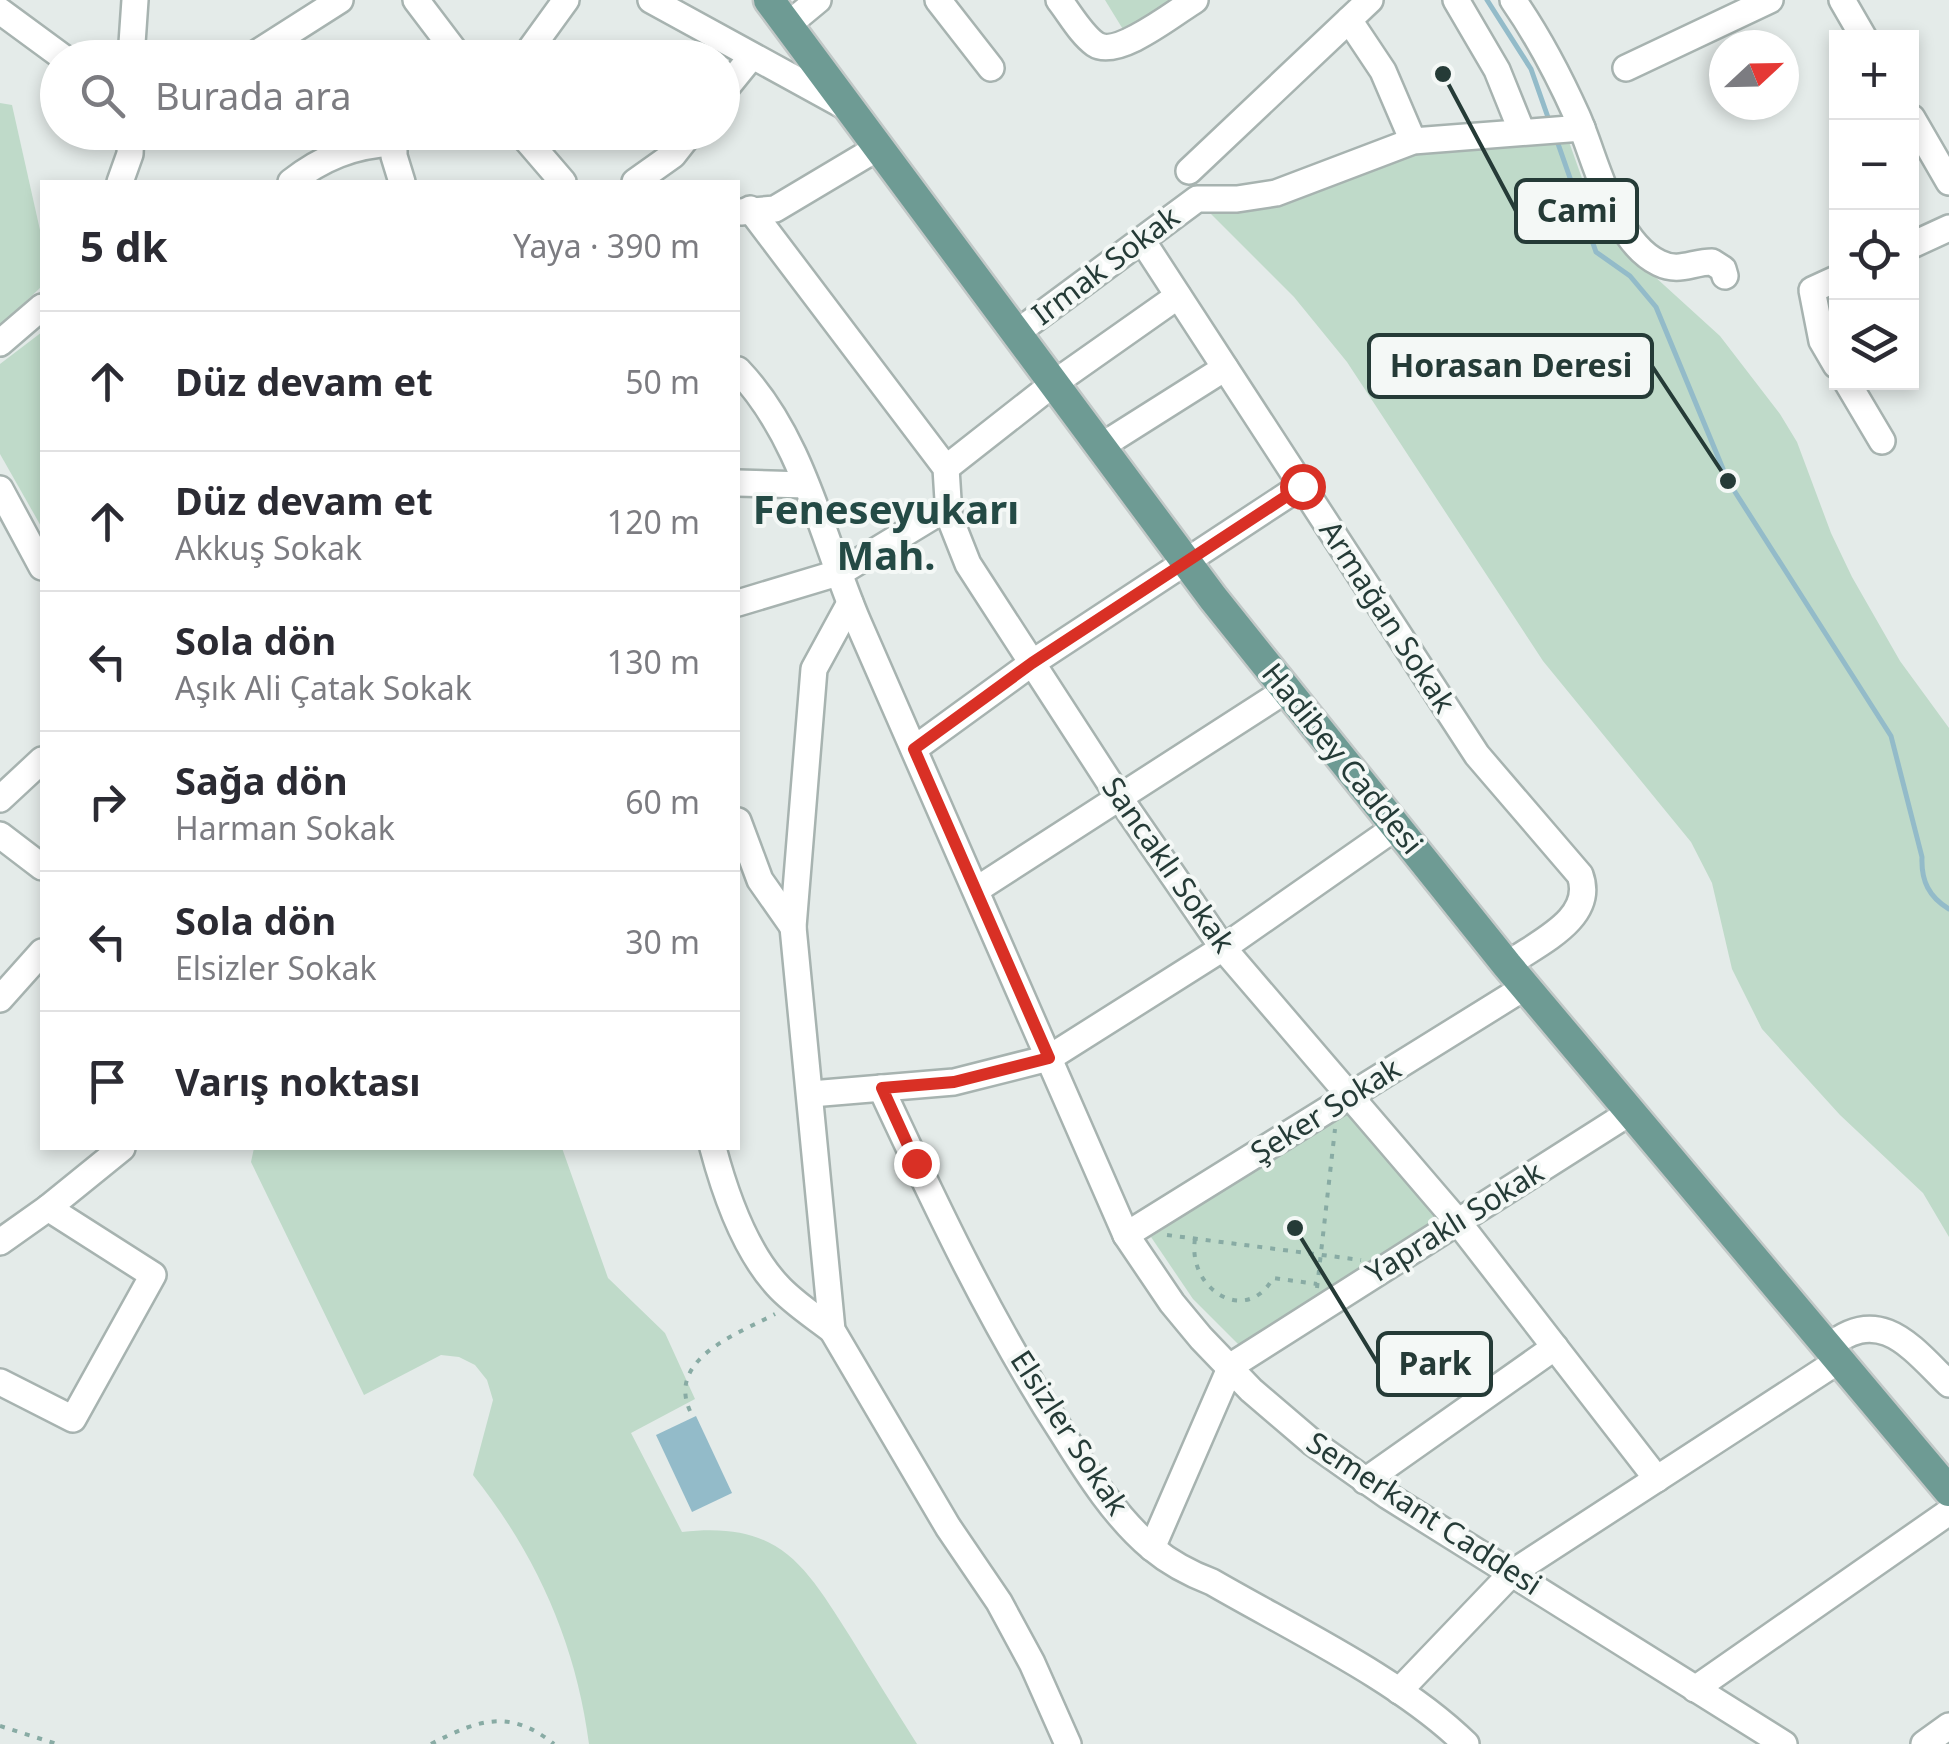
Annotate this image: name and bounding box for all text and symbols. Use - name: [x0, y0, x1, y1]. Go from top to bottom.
- north arrow: [1709, 30, 1799, 120]
- map controls: [1829, 30, 1919, 390]
- button: +: [1829, 30, 1919, 120]
- search box: [40, 40, 740, 150]
- icon: search: [75, 68, 130, 123]
- text: Burada ara: [155, 69, 352, 121]
- button: −: [1829, 120, 1919, 210]
- callout: Cami: [1516, 180, 1637, 242]
- text: Cami: [1537, 188, 1617, 231]
- street label: Irmak Sokak: [1023, 196, 1187, 334]
- button: locate: [1829, 210, 1919, 300]
- text: 5 dk: [80, 217, 168, 274]
- text: Yaya · 390 m: [513, 224, 700, 267]
- button: layers: [1829, 300, 1919, 390]
- callout: Horasan Deresi: [1369, 335, 1652, 397]
- text: Horasan Deresi: [1390, 343, 1632, 386]
- icon: ahead: [80, 354, 135, 409]
- text: Düz devam et: [175, 355, 433, 407]
- text: 50 m: [625, 360, 700, 403]
- route start: [1280, 464, 1326, 510]
- text: Düz devam et: [175, 474, 433, 526]
- district label: Feneseyukarı Mah.: [753, 481, 1019, 582]
- icon: ahead: [80, 494, 135, 549]
- text: 120 m: [607, 500, 700, 543]
- street label: Armağan Sokak: [1311, 512, 1466, 720]
- text: Akkuş Sokak: [175, 526, 362, 569]
- text: Sola dön: [175, 614, 336, 666]
- icon: left: [80, 634, 135, 689]
- text: 130 m: [607, 640, 700, 683]
- street label: Hadibey Caddesi: [1253, 654, 1433, 862]
- text: Aşık Ali Çatak Sokak: [175, 666, 472, 709]
- text: Sağa dön: [175, 754, 348, 806]
- street label: Sancaklı Sokak: [1093, 768, 1245, 960]
- icon: right: [80, 774, 135, 829]
- text: 60 m: [625, 780, 700, 823]
- text: Harman Sokak: [175, 806, 395, 849]
- text: Sola dön: [175, 894, 336, 946]
- icon: left: [80, 914, 135, 969]
- text: 30 m: [625, 920, 700, 963]
- text: Elsizler Sokak: [175, 946, 377, 989]
- street label: Şeker Sokak: [1242, 1047, 1408, 1172]
- icon: arrive: [80, 1054, 135, 1109]
- text: Varış noktası: [175, 1055, 421, 1107]
- route end: [894, 1141, 940, 1187]
- street label: Yapraklı Sokak: [1358, 1151, 1551, 1293]
- callout: Park: [1378, 1333, 1491, 1395]
- text: Park: [1398, 1341, 1472, 1384]
- street label: Elsizler Sokak: [1002, 1342, 1139, 1523]
- street label: Semerkant Caddesi: [1299, 1421, 1550, 1604]

